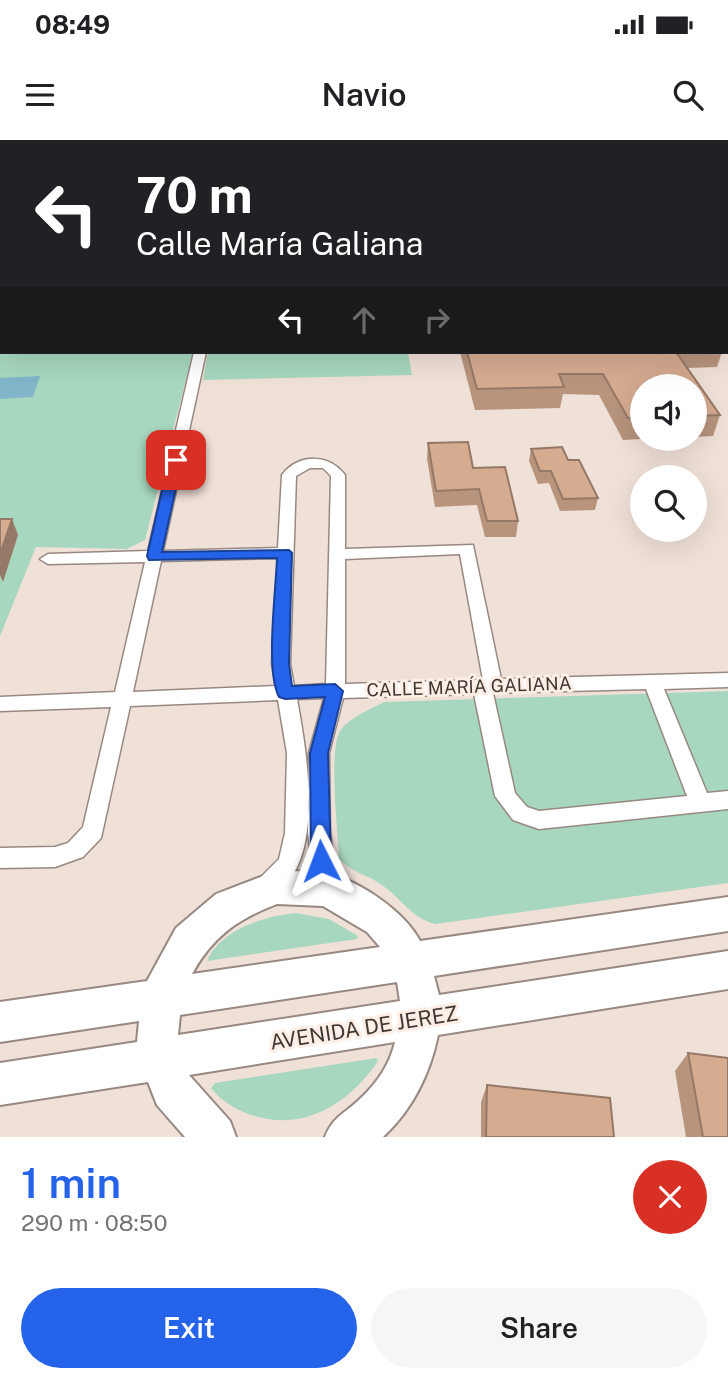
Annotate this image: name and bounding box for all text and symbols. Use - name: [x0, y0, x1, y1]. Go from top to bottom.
- text: 08:49: [35, 9, 110, 40]
- icon: menu: [21, 76, 59, 114]
- text: Navio: [322, 76, 406, 113]
- icon: search: [669, 76, 707, 114]
- text: 70 m: [136, 166, 253, 224]
- icon: left: [21, 168, 112, 259]
- text: Calle María Galiana: [136, 225, 423, 262]
- icon: left: [272, 301, 310, 339]
- icon: ahead: [345, 301, 383, 339]
- icon: right: [418, 301, 456, 339]
- map controls: [630, 374, 707, 542]
- button: sound: [630, 374, 707, 451]
- pin: [146, 430, 206, 490]
- icon: arrive: [157, 441, 195, 479]
- button: search: [630, 465, 707, 542]
- street label: CALLE MARÍA GALIANA: [366, 671, 572, 701]
- position arrow: [284, 824, 358, 898]
- street label: AVENIDA DE JEREZ: [268, 1000, 460, 1055]
- text: 1 min: [21, 1158, 121, 1207]
- button: close: [633, 1160, 707, 1234]
- text: 290 m · 08:50: [21, 1209, 168, 1236]
- button: Exit: [21, 1288, 357, 1368]
- button: Share: [371, 1288, 707, 1368]

